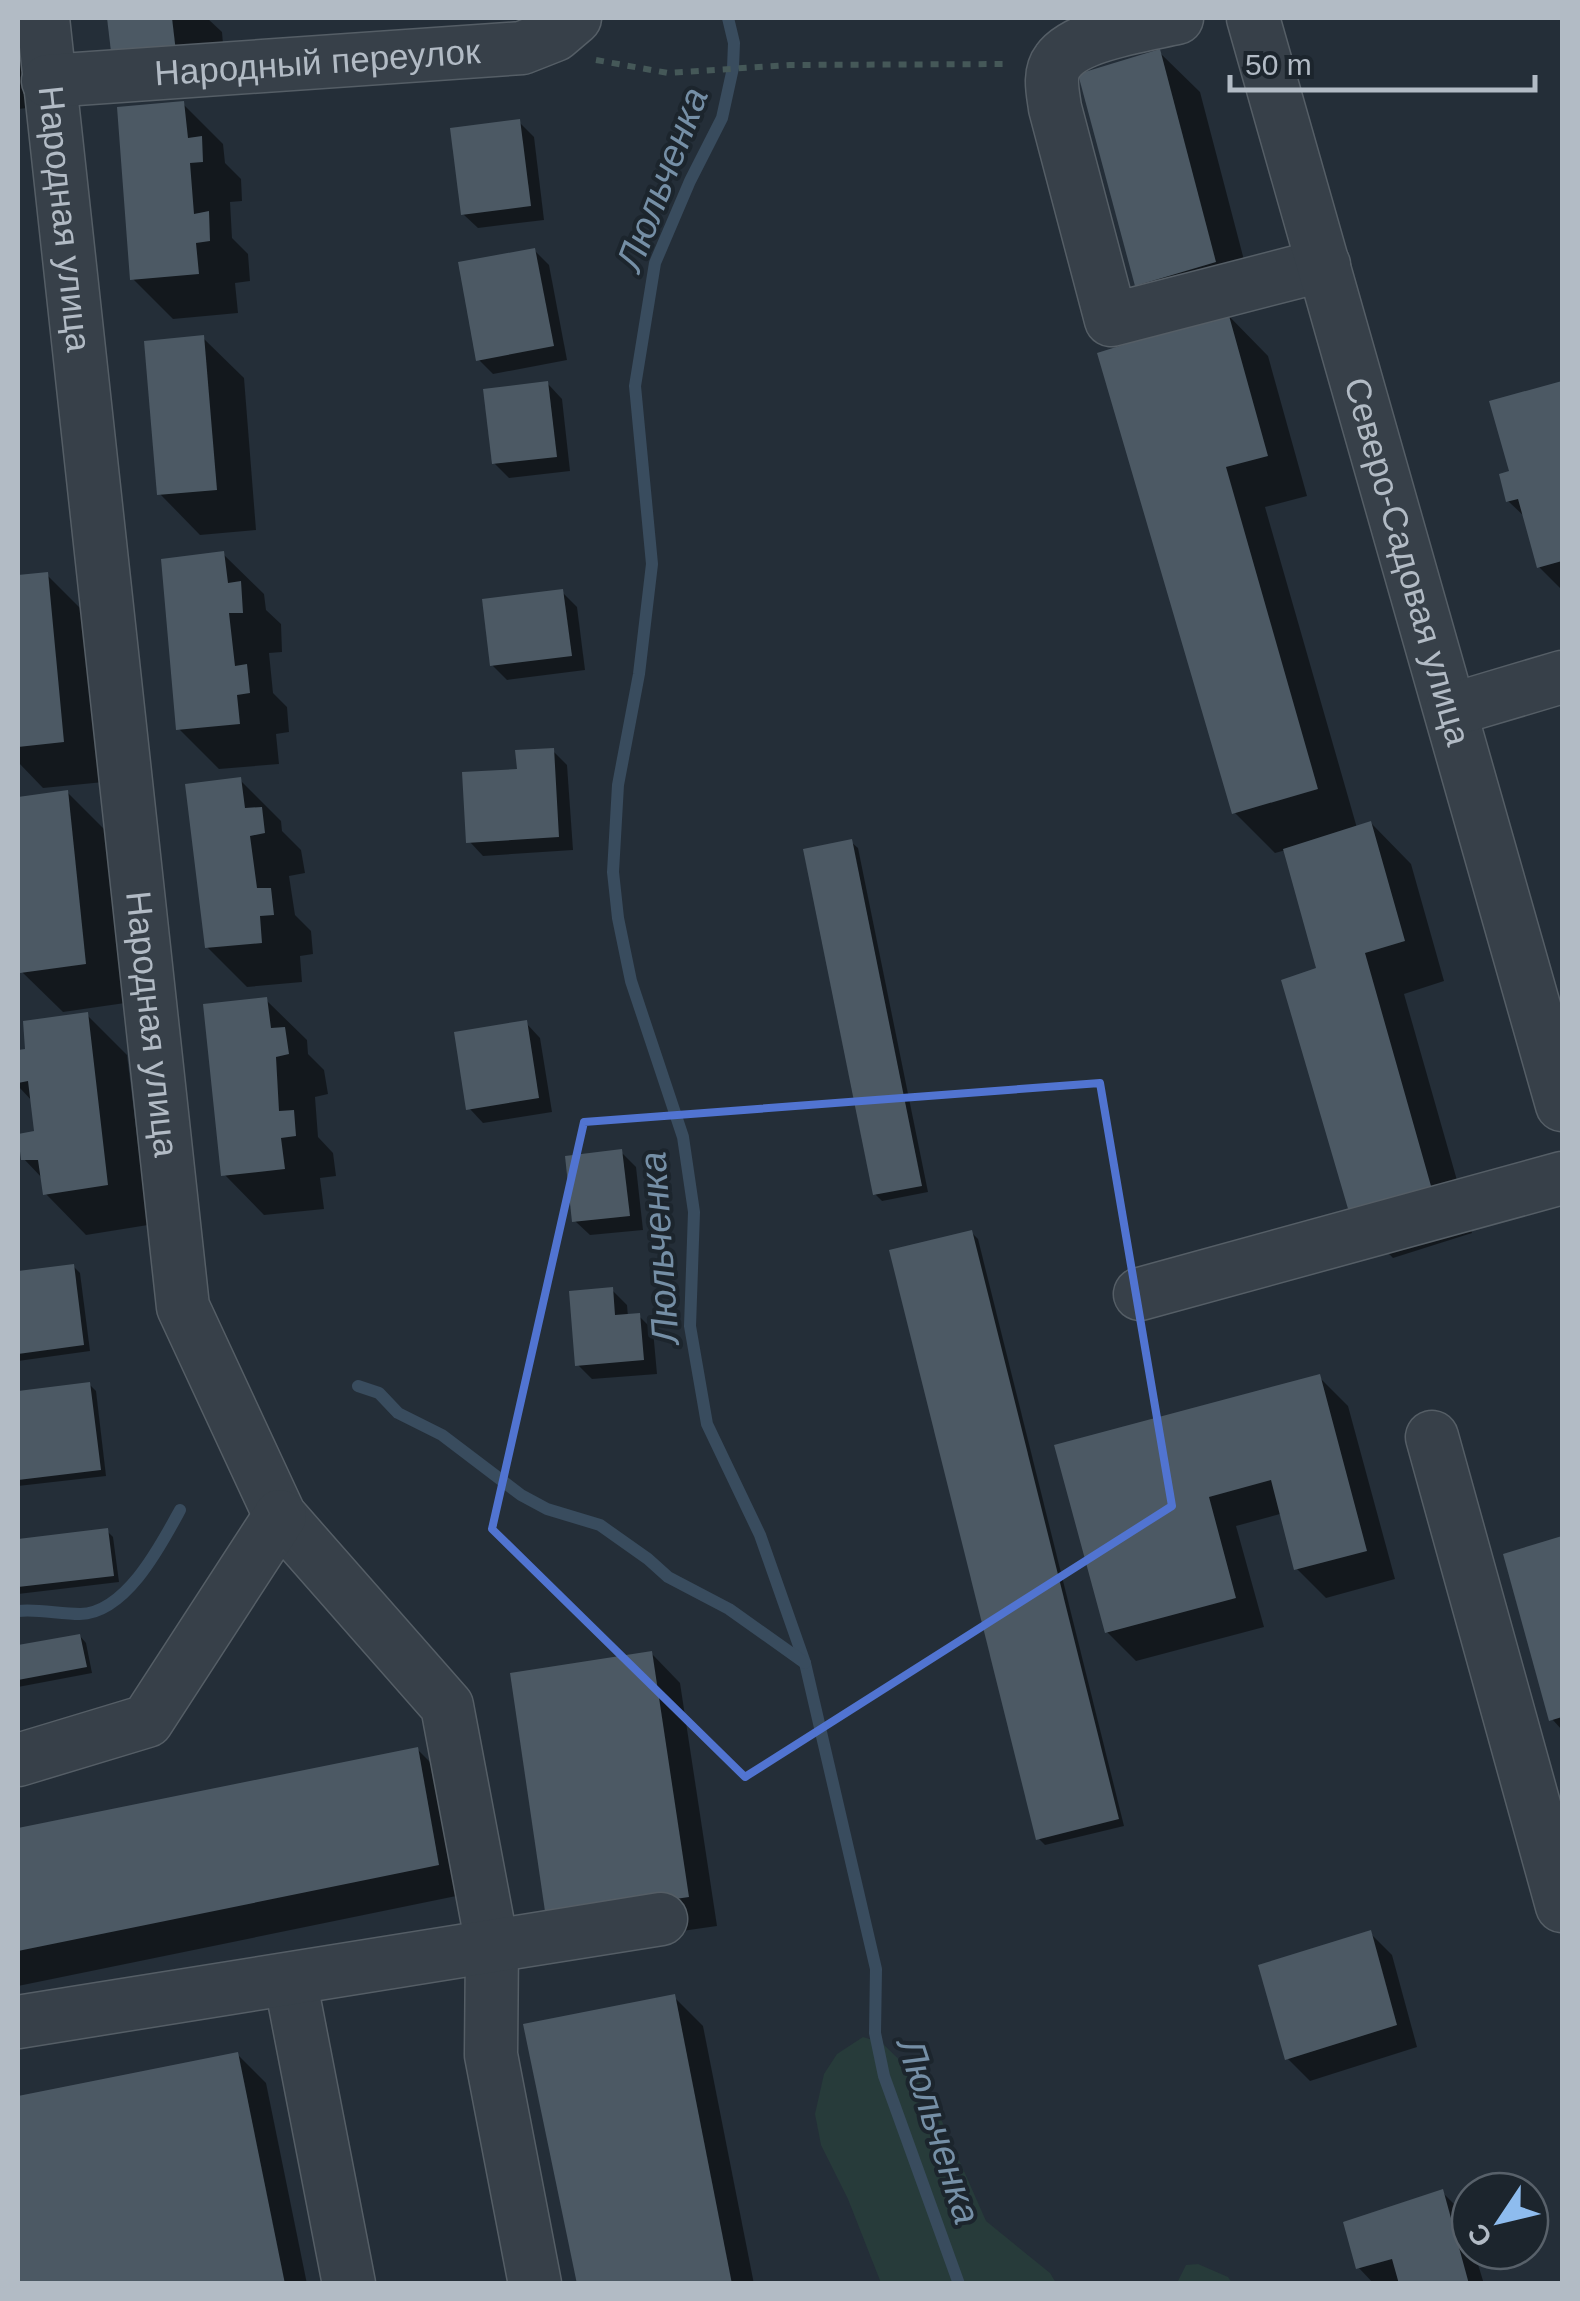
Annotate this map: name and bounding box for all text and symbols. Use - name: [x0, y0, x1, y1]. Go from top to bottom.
- scale bar: [1230, 30, 1535, 92]
- street label: Народный переулок: [153, 31, 482, 93]
- text: 50 m: [1245, 48, 1312, 81]
- water label: Люльченка: [607, 82, 716, 279]
- street label: Народная улица: [32, 84, 99, 354]
- street label: Северо-Садовая улица: [1337, 373, 1479, 750]
- street label: Народная улица: [119, 889, 187, 1159]
- water label: Люльченка: [631, 1150, 687, 1349]
- water label: Люльченка: [888, 2030, 989, 2229]
- north arrow: [1450, 2171, 1550, 2271]
- text: С: [1461, 2218, 1498, 2252]

